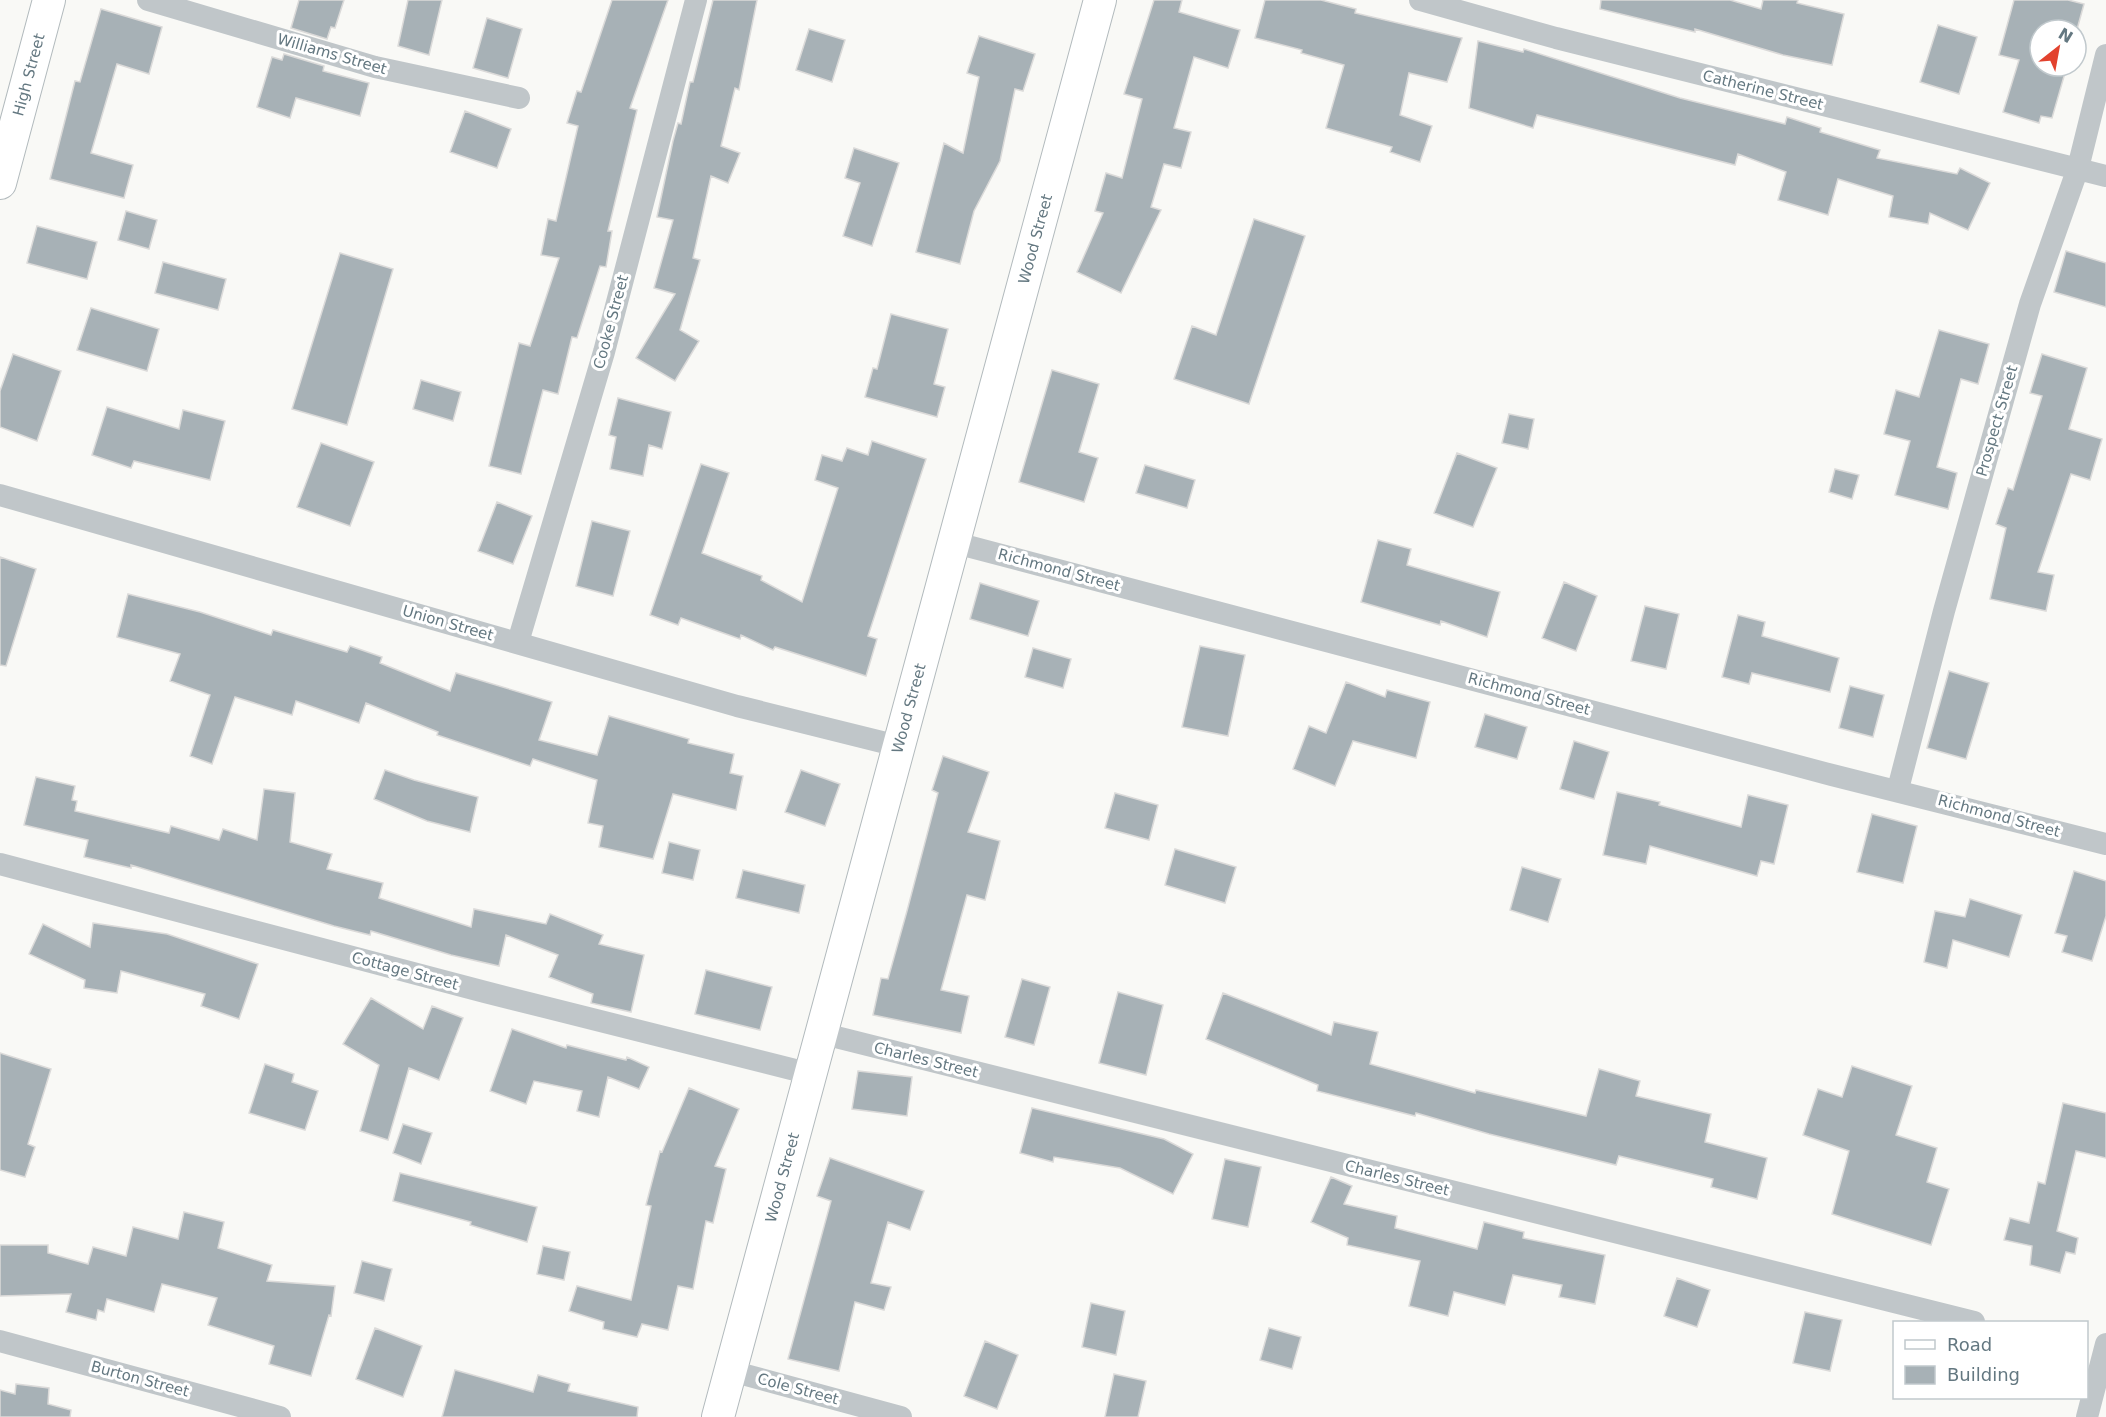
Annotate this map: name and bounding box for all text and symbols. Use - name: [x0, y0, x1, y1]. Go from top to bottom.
- north arrow: [2028, 18, 2088, 78]
- text: N: [2055, 24, 2076, 47]
- street label: Williams Street: [275, 30, 389, 78]
- street label: High Street: [9, 31, 49, 118]
- street label: Catherine Street: [1701, 66, 1825, 114]
- street label: Wood Street: [1015, 192, 1056, 286]
- street label: Cooke Street: [590, 273, 632, 371]
- street label: Prospect Street: [1973, 363, 2022, 479]
- street label: Richmond Street: [996, 545, 1122, 595]
- street label: Union Street: [400, 601, 496, 645]
- street label: Wood Street: [888, 661, 930, 755]
- street label: Richmond Street: [1466, 669, 1592, 719]
- street label: Richmond Street: [1936, 791, 2062, 841]
- street label: Cottage Street: [350, 948, 460, 994]
- street label: Charles Street: [872, 1038, 980, 1082]
- street label: Wood Street: [762, 1131, 803, 1224]
- street label: Charles Street: [1343, 1156, 1451, 1200]
- legend: [1893, 1321, 2088, 1399]
- text: Road: [1947, 1334, 1992, 1355]
- street label: Burton Street: [89, 1357, 191, 1401]
- text: Building: [1947, 1364, 2020, 1385]
- street label: Cole Street: [755, 1370, 841, 1409]

